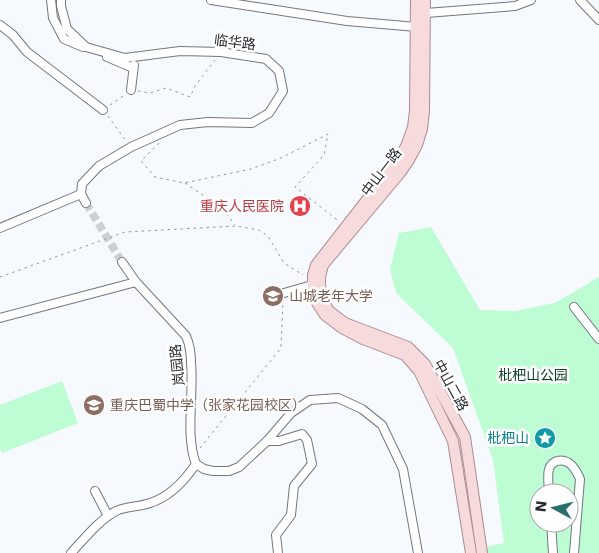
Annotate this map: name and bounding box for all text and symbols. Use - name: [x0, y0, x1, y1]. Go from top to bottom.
- street label: 临华路: [213, 32, 257, 52]
- street label: 中山一路: [358, 145, 404, 199]
- hospital icon: 重庆人民医院: [288, 194, 312, 218]
- place label: 重庆人民医院: [200, 198, 284, 214]
- school or university icon: 山城老年大学: [261, 284, 285, 308]
- place label: 山城老年大学: [289, 288, 373, 304]
- street label: 岚园路: [167, 343, 187, 387]
- street label: 中山二路: [430, 357, 472, 413]
- park label: 枇杷山公园: [498, 367, 568, 383]
- school or university icon: 重庆巴蜀中学（张家花园校区）: [82, 393, 106, 417]
- place label: 重庆巴蜀中学（张家花园校区）: [110, 397, 306, 413]
- place icon: 枇杷山: [533, 426, 557, 450]
- place label: 枇杷山: [487, 430, 529, 446]
- north arrow: [529, 483, 579, 533]
- text: N: [532, 500, 550, 513]

